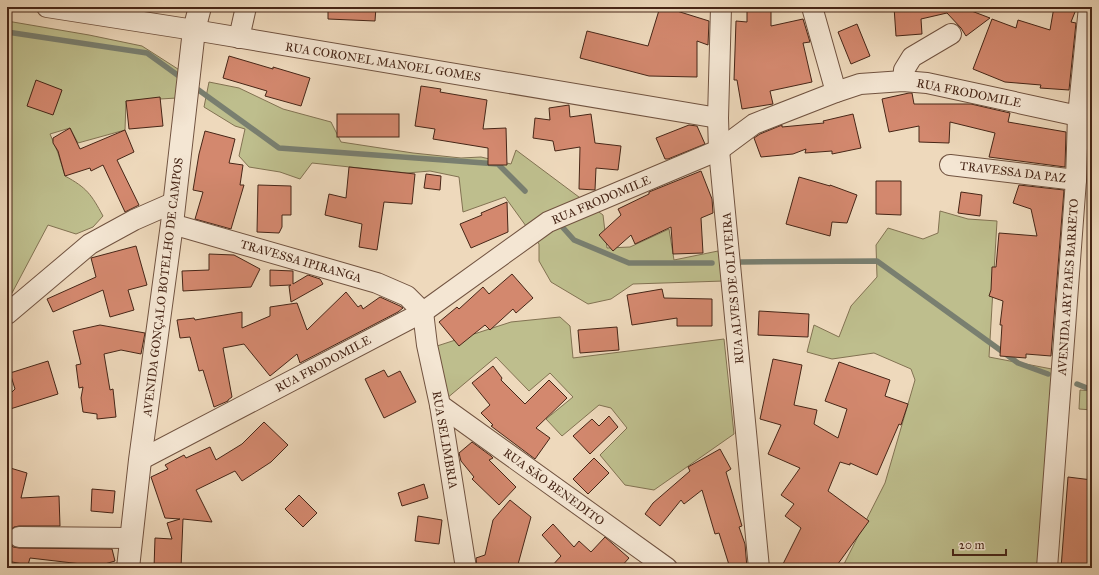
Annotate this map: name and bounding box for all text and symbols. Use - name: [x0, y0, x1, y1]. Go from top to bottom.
- street label: RUA CORONEL MANOEL GOMES: [284, 40, 482, 84]
- street label: RUA FRODOMILE: [916, 76, 1023, 110]
- street label: AVENIDA GONÇALO BOTELHO DE CAMPOS: [140, 157, 186, 418]
- street label: TRAVESSA DA PAZ: [959, 159, 1068, 186]
- street label: RUA FRODOMILE: [549, 173, 653, 227]
- street label: AVENIDA ARY PAES BARRETO: [1055, 198, 1081, 377]
- street label: RUA ALVES DE OLIVEIRA: [719, 212, 747, 364]
- street label: TRAVESSA IPIRANGA: [239, 237, 363, 285]
- street label: RUA FRODOMILE: [273, 333, 374, 395]
- street label: RUA SELIMBRIA: [429, 390, 461, 490]
- street label: RUA SÃO BENEDITO: [501, 445, 608, 528]
- scale bar: [953, 531, 1006, 557]
- text: 20 m: [959, 538, 985, 552]

